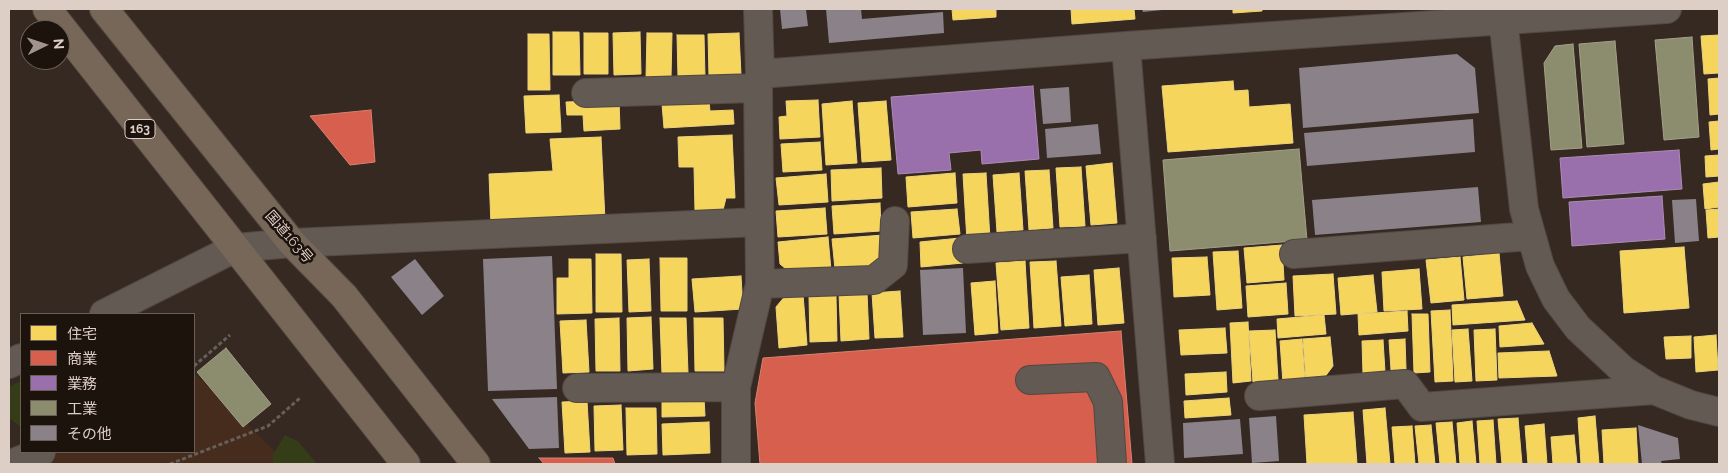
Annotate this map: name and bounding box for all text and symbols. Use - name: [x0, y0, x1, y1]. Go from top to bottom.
- north arrow: [20, 20, 70, 70]
- text: N: [51, 38, 67, 50]
- road number: 163: [125, 120, 155, 138]
- street label: 国道163号: [262, 207, 316, 267]
- legend: [20, 313, 195, 453]
- text: 住宅: [67, 325, 97, 343]
- text: 商業: [67, 350, 97, 368]
- text: 業務: [67, 375, 97, 393]
- text: 工業: [67, 400, 97, 418]
- text: その他: [67, 425, 112, 443]

